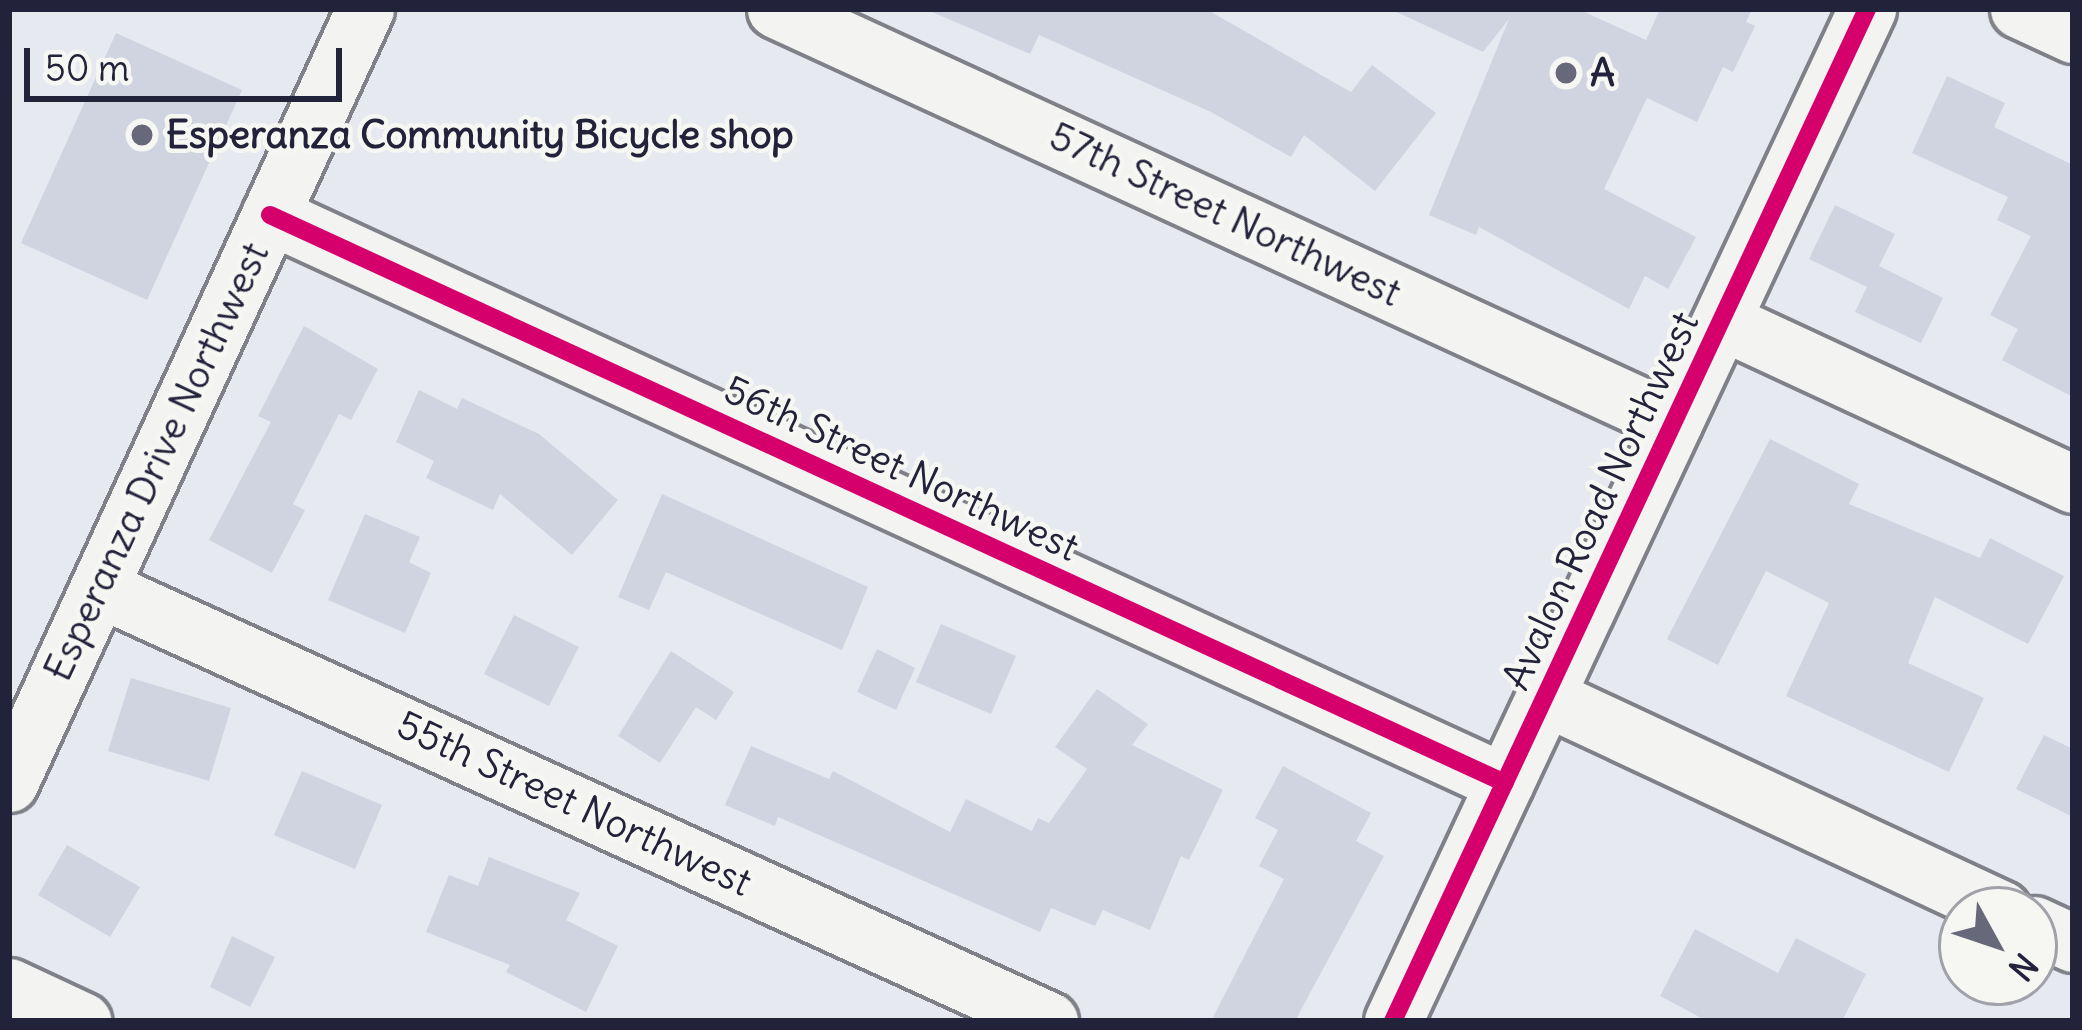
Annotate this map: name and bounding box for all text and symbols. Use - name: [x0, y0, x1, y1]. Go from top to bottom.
- scale bar: [30, 24, 348, 98]
- text: 50 m: [45, 46, 130, 91]
- place label: A: [1590, 50, 1615, 96]
- marker: A: [1553, 60, 1579, 86]
- place label: Esperanza Community Bicycle shop: [166, 112, 794, 158]
- street label: 57th Street Northwest: [1042, 113, 1408, 317]
- marker: Esperanza Community Bicycle shop: [129, 122, 155, 148]
- street label: Esperanza Drive Northwest: [35, 235, 279, 689]
- street label: Avalon Road Northwest: [1493, 305, 1709, 697]
- street label: 56th Street Northwest: [716, 366, 1086, 572]
- street label: 55th Street Northwest: [389, 701, 759, 907]
- north arrow: [1938, 886, 2058, 1006]
- text: N: [2000, 945, 2047, 989]

